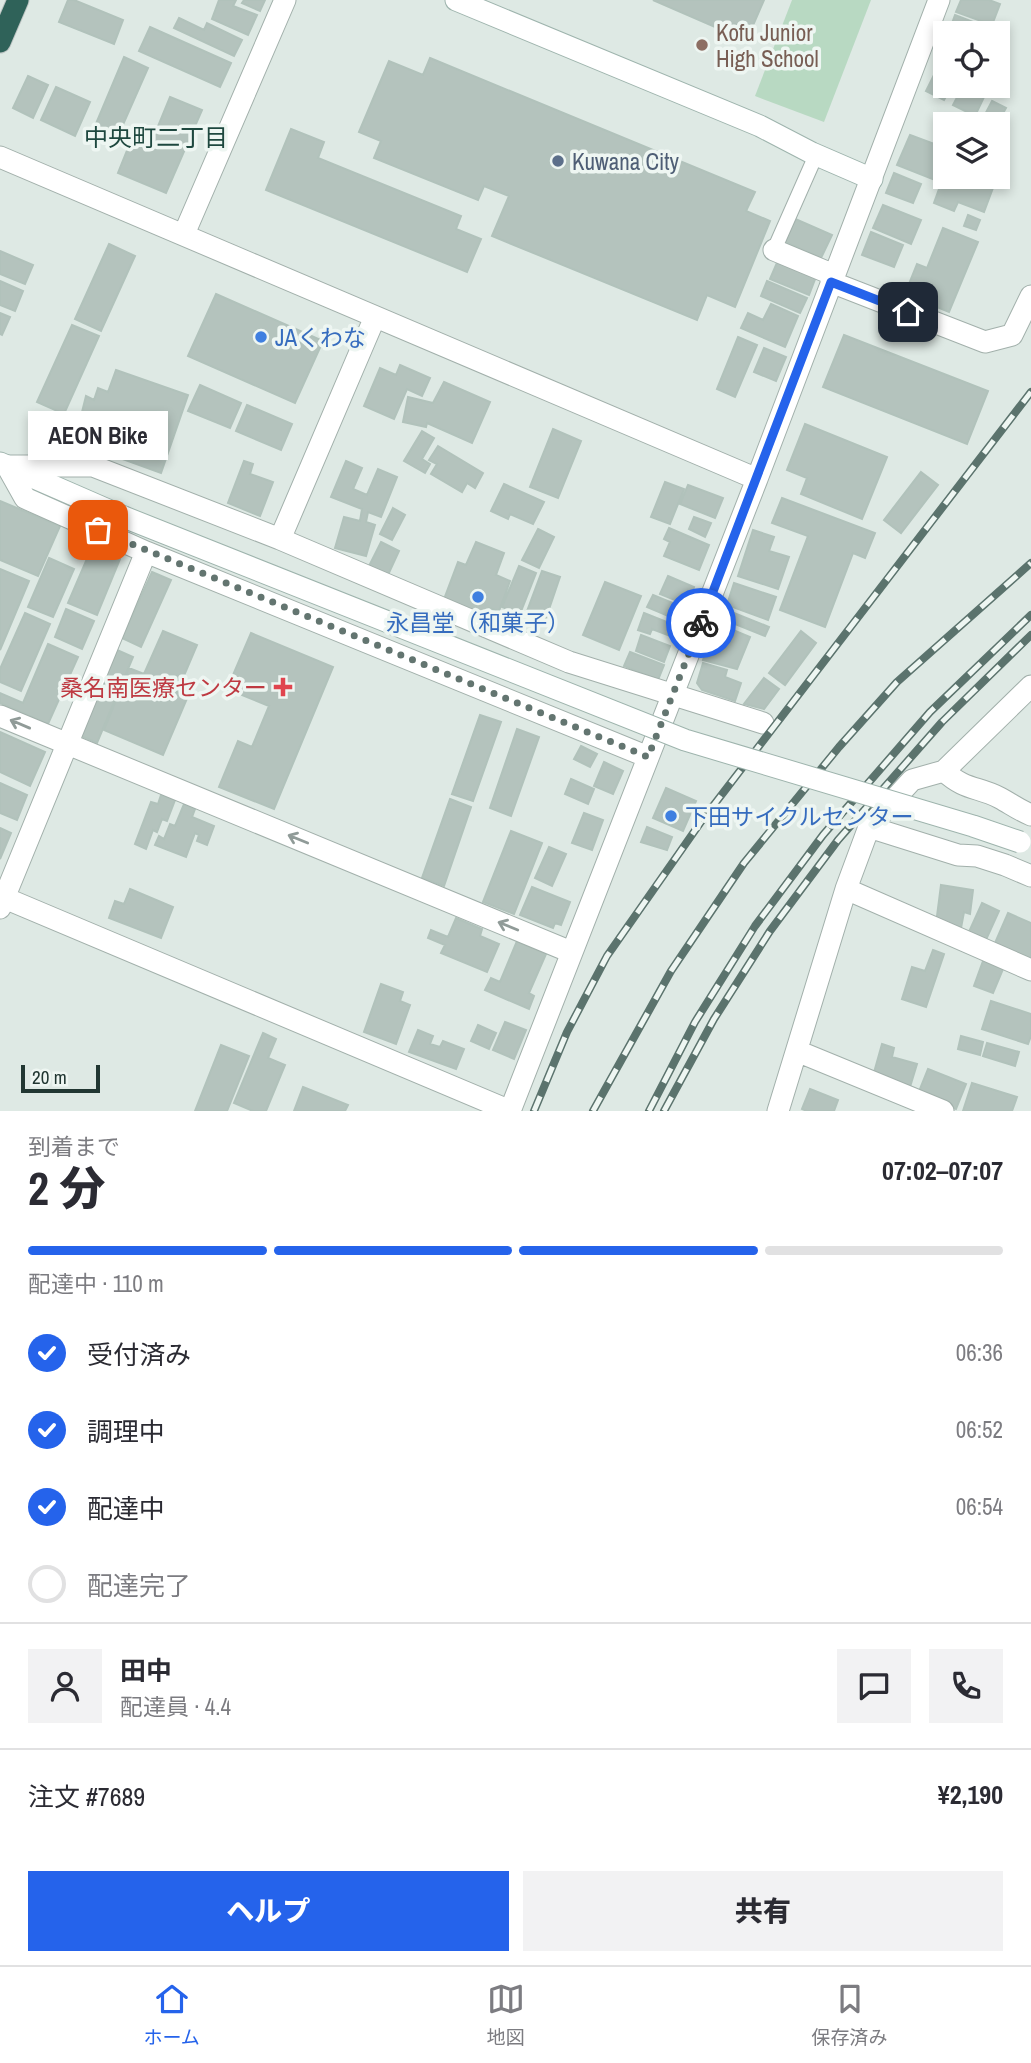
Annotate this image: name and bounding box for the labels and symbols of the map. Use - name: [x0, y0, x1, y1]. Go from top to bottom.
- place label: Kofu Junior High School: [716, 17, 819, 74]
- marker: Kofu Junior High School: [694, 37, 710, 53]
- district label: 中央町二丁目: [84, 121, 228, 153]
- place label: Kuwana City: [572, 146, 679, 177]
- marker: Kuwana City: [550, 153, 566, 169]
- pin: [878, 282, 938, 342]
- place label: JAくわな: [275, 322, 366, 353]
- marker: JAくわな: [253, 329, 269, 345]
- callout: AEON Bike: [28, 411, 168, 460]
- pin: [68, 500, 128, 560]
- courier: [666, 588, 736, 658]
- marker: 永昌堂（和菓子）: [470, 589, 486, 605]
- place label: 永昌堂（和菓子）: [386, 607, 570, 638]
- place label: 桑名南医療センター: [60, 672, 267, 703]
- marker: 桑名南医療センター: [273, 677, 293, 697]
- one-way arrow: [9, 717, 31, 730]
- place label: 下田サイクルセンター: [685, 801, 914, 832]
- marker: 下田サイクルセンター: [663, 808, 679, 824]
- one-way arrow: [287, 832, 309, 845]
- one-way arrow: [498, 919, 519, 932]
- scale bar: [21, 1062, 100, 1094]

